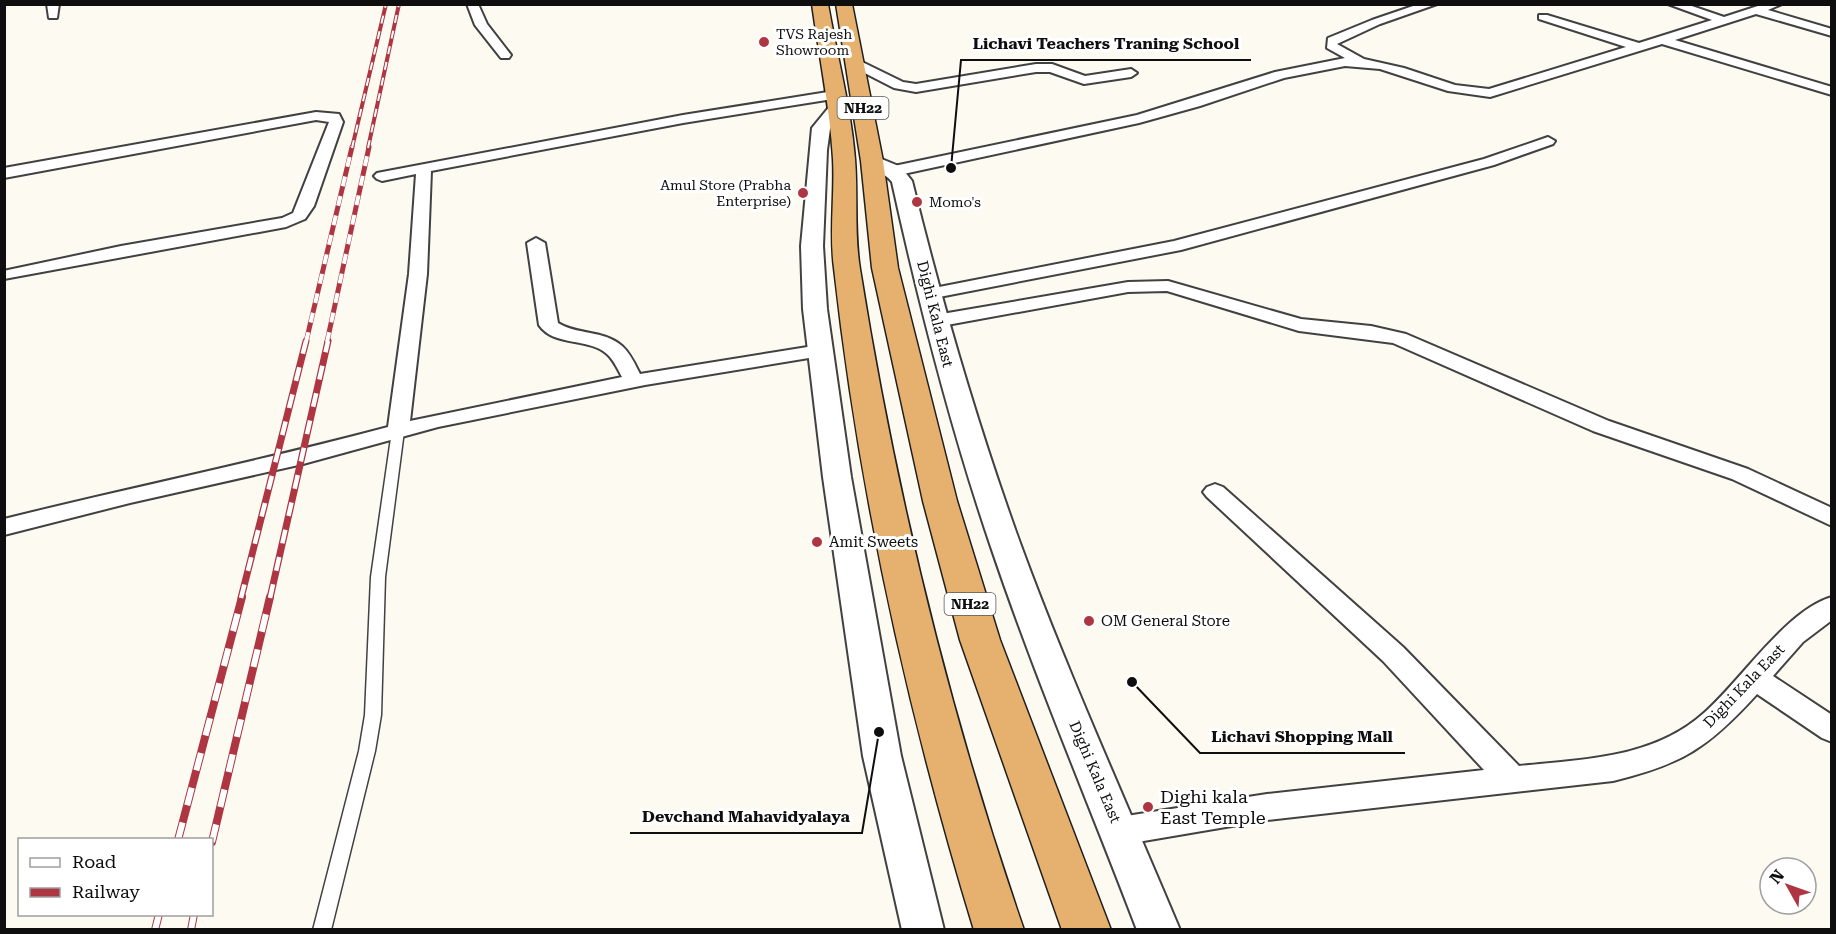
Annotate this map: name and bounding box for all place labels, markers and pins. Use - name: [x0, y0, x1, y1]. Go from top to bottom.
- place label: TVS Rajesh Showroom: [776, 26, 852, 58]
- callout: Lichavi Teachers Traning School: [961, 26, 1251, 60]
- marker: TVS Rajesh Showroom: [757, 35, 771, 49]
- place label: Amul Store (Prabha Enterprise): [660, 177, 791, 209]
- marker: Amul Store (Prabha Enterprise): [796, 186, 810, 200]
- place label: Momo's: [929, 194, 981, 210]
- marker: Momo's: [910, 195, 924, 209]
- place label: Amit Sweets: [829, 533, 918, 551]
- marker: Amit Sweets: [810, 535, 824, 549]
- place label: OM General Store: [1101, 612, 1230, 630]
- marker: OM General Store: [1082, 614, 1096, 628]
- callout: Lichavi Shopping Mall: [1200, 719, 1405, 753]
- place label: Dighi kala East Temple: [1160, 786, 1266, 828]
- callout: Devchand Mahavidyalaya: [630, 799, 862, 833]
- marker: Dighi kala East Temple: [1141, 800, 1155, 814]

